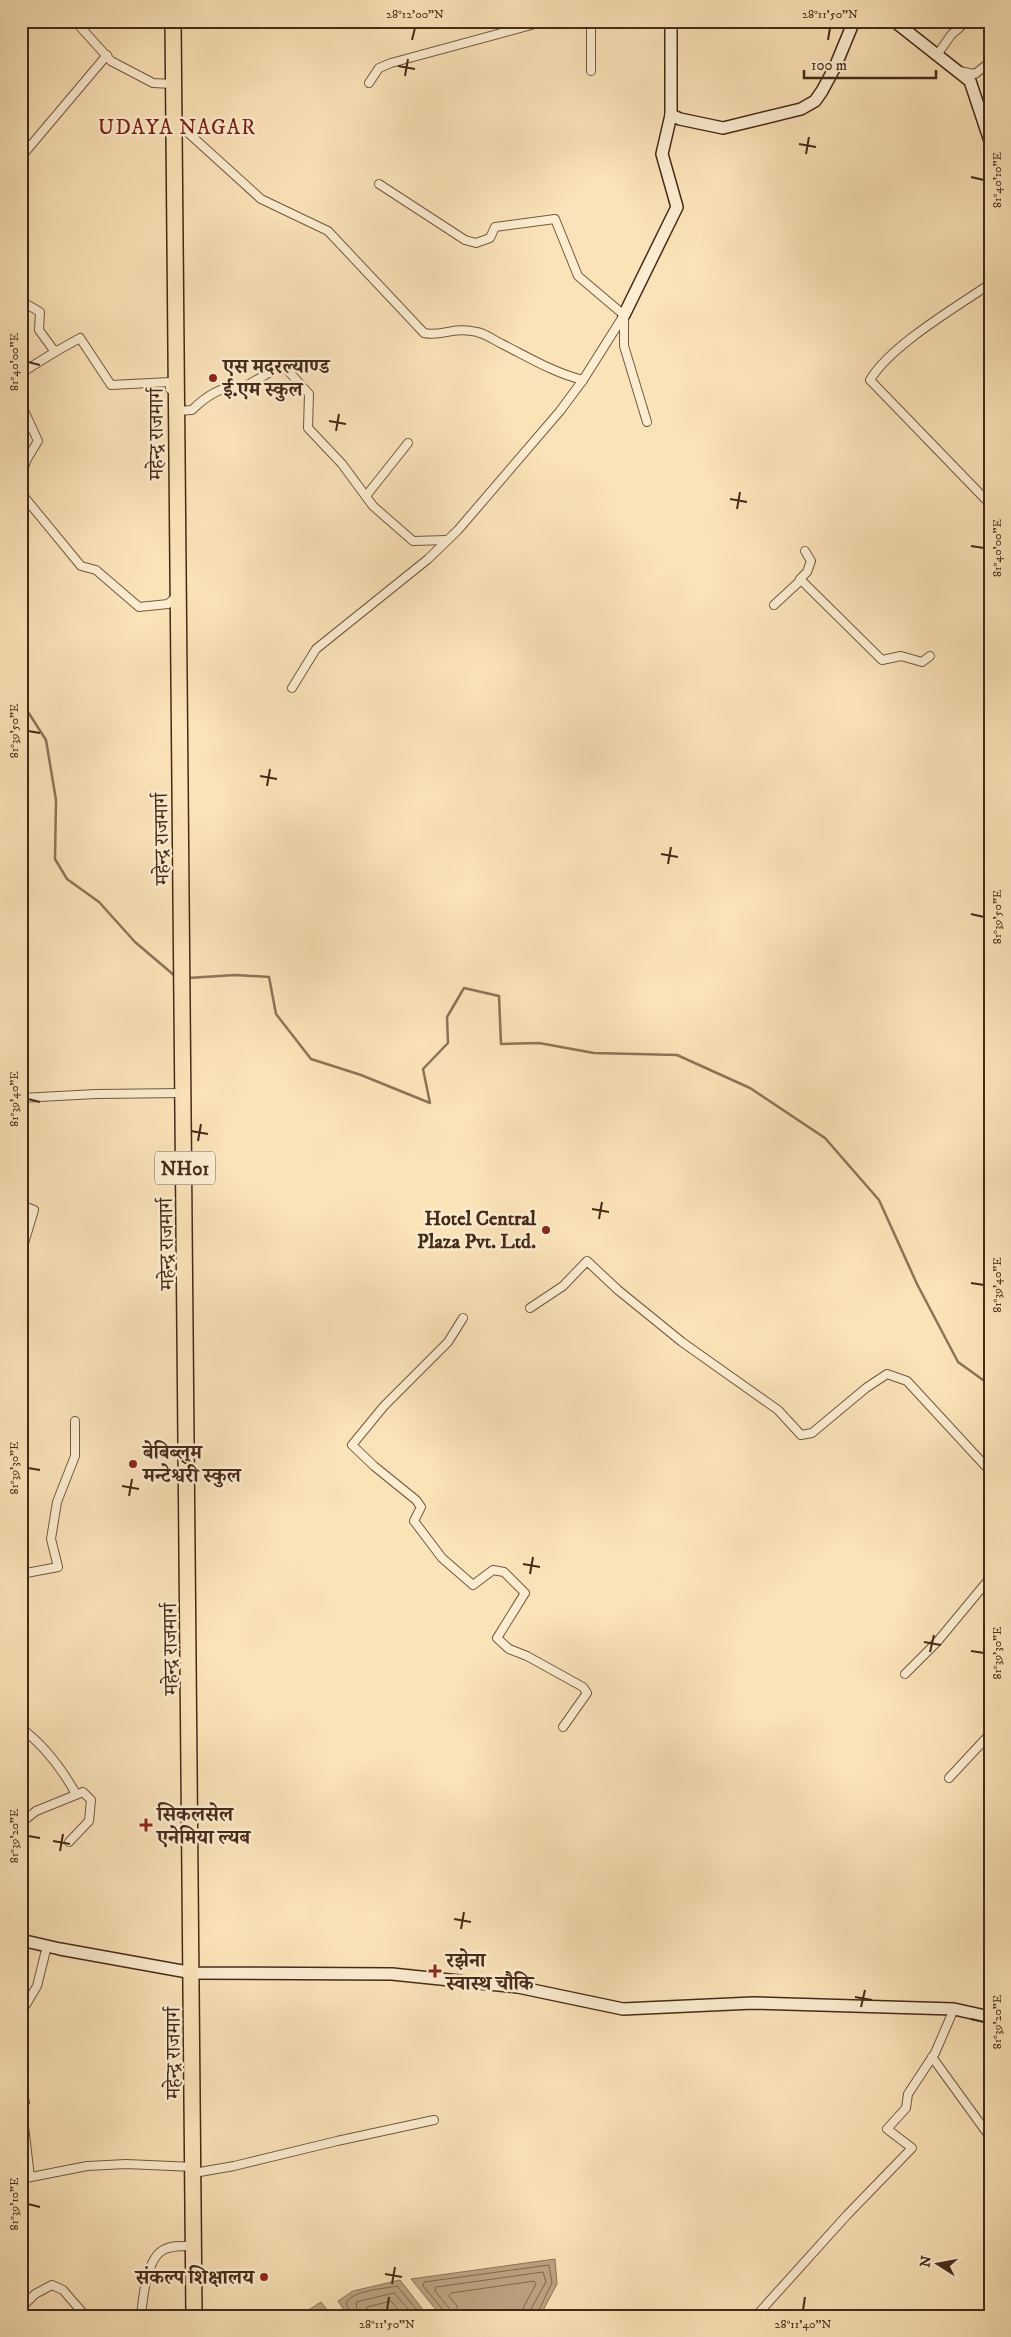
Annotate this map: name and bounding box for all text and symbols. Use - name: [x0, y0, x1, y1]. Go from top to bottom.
- text: 28°12'00"N: [386, 7, 444, 22]
- text: 28°11'50"N: [802, 7, 858, 22]
- scale bar: [804, 48, 936, 80]
- text: 100 m: [811, 56, 847, 75]
- district label: UDAYA NAGAR: [98, 115, 256, 141]
- text: 81°40'10"E: [990, 152, 1005, 208]
- text: 81°40'00"E: [7, 332, 22, 391]
- place label: एस मदरल्याण्ड ई.एम स्कुल: [221, 355, 331, 403]
- marker: एस मदरल्याण्ड ई.एम स्कुल: [207, 372, 219, 384]
- street label: महेन्द्र राजमार्ग: [144, 386, 170, 481]
- text: 81°40'00"E: [990, 518, 1005, 577]
- text: 81°39'50"E: [7, 703, 22, 758]
- street label: महेन्द्र राजमार्ग: [148, 791, 176, 886]
- text: 81°39'50"E: [990, 889, 1005, 944]
- text: 81°39'40"E: [7, 1071, 22, 1127]
- road number: NH01: [155, 1152, 215, 1184]
- street label: महेन्द्र राजमार्ग: [153, 1196, 181, 1291]
- place label: Hotel Central Plaza Pvt. Ltd.: [417, 1207, 537, 1255]
- marker: Hotel Central Plaza Pvt. Ltd.: [540, 1224, 552, 1236]
- text: 81°39'40"E: [990, 1257, 1005, 1313]
- place label: बेबिब्लुम मन्टेश्वरी स्कुल: [141, 1440, 242, 1489]
- text: 81°39'30"E: [7, 1441, 22, 1495]
- marker: बेबिब्लुम मन्टेश्वरी स्कुल: [127, 1458, 139, 1470]
- street label: महेन्द्र राजमार्ग: [157, 1601, 185, 1696]
- text: 81°39'30"E: [990, 1626, 1005, 1680]
- place label: सिकलसेल एनेमिया ल्यब: [155, 1802, 251, 1851]
- text: 81°39'20"E: [7, 1808, 22, 1863]
- marker: सिकलसेल एनेमिया ल्यब: [139, 1818, 153, 1832]
- place label: रझेना स्वास्थ चौकि: [444, 1948, 535, 1997]
- marker: रझेना स्वास्थ चौकि: [428, 1964, 442, 1978]
- text: 81°39'20"E: [990, 1994, 1005, 2049]
- street label: महेन्द्र राजमार्ग: [161, 2005, 187, 2100]
- text: 81°39'10"E: [7, 2177, 22, 2231]
- north arrow: [914, 2240, 964, 2290]
- text: N: [916, 2254, 936, 2269]
- place label: संकल्प शिक्षालय: [133, 2265, 256, 2291]
- marker: संकल्प शिक्षालय: [258, 2271, 270, 2283]
- text: 28°11'50"N: [359, 2317, 415, 2332]
- text: 28°11'40"N: [775, 2317, 832, 2332]

